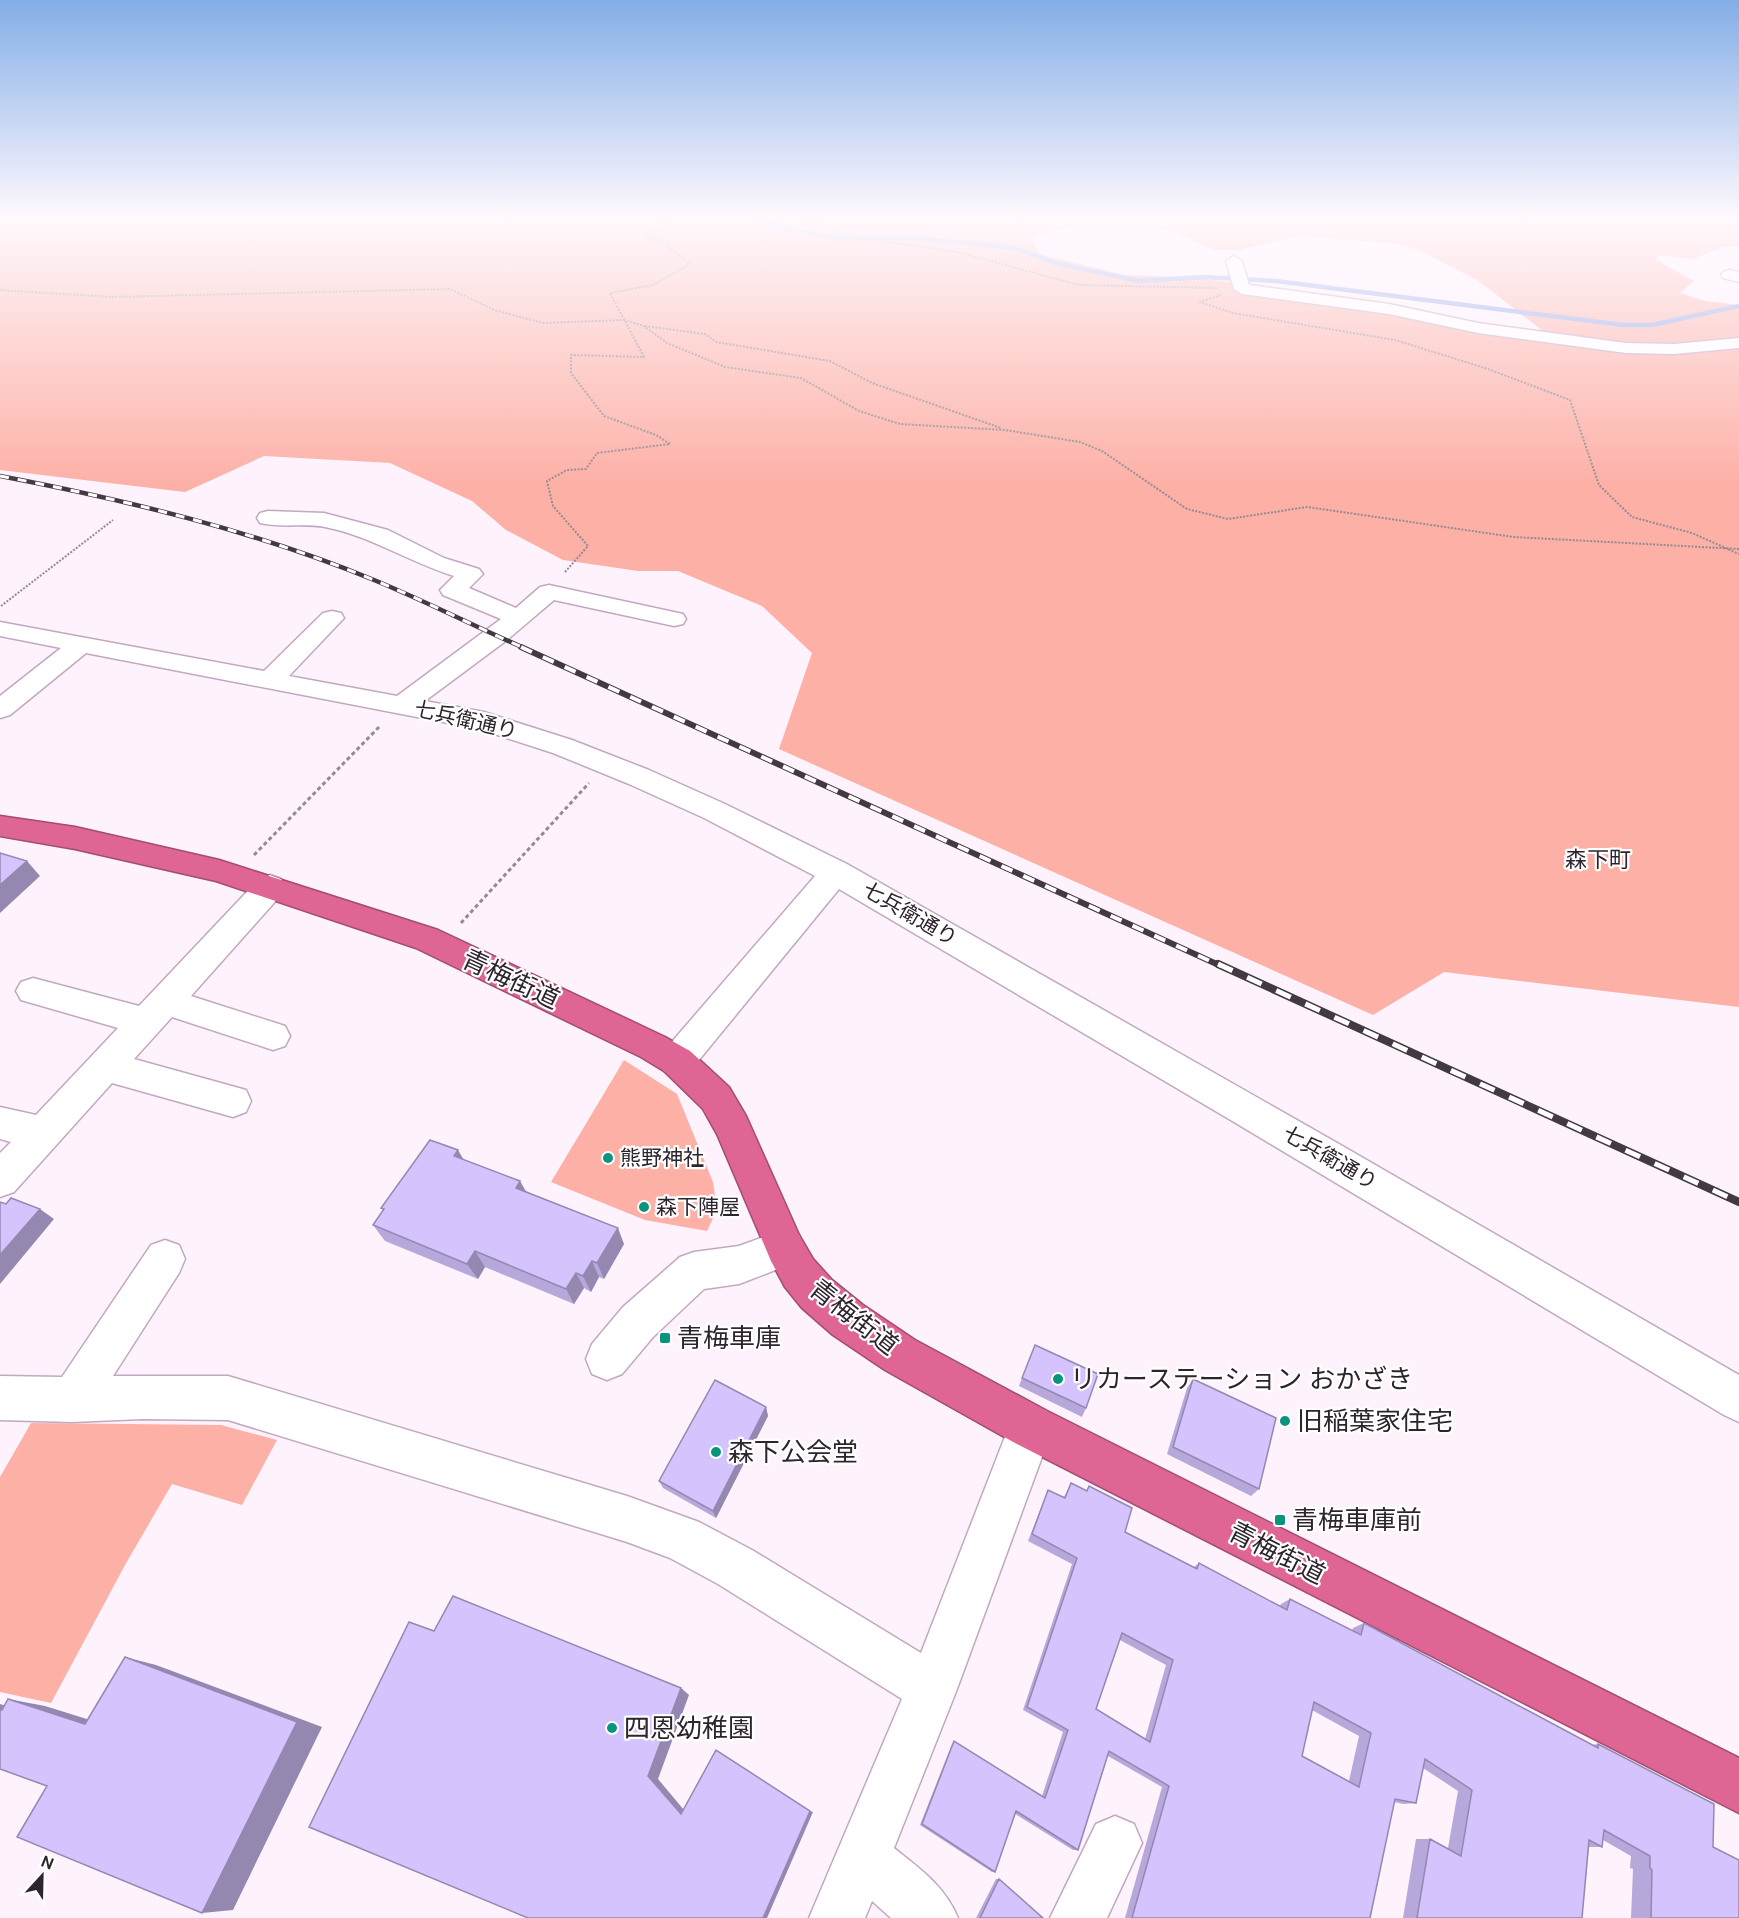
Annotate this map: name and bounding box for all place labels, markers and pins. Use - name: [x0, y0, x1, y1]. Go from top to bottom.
- place label: 熊野神社: [620, 1144, 704, 1172]
- marker: 熊野神社: [601, 1151, 615, 1165]
- place label: 森下陣屋: [656, 1193, 740, 1221]
- marker: 森下陣屋: [637, 1200, 651, 1214]
- place label: 青梅車庫: [677, 1321, 781, 1355]
- marker: 青梅車庫: [658, 1331, 672, 1345]
- place label: リカーステーション おかざき: [1070, 1362, 1413, 1396]
- marker: リカーステーション おかざき: [1051, 1372, 1065, 1386]
- place label: 旧稲葉家住宅: [1297, 1404, 1453, 1438]
- marker: 旧稲葉家住宅: [1278, 1414, 1292, 1428]
- place label: 森下公会堂: [728, 1435, 858, 1469]
- marker: 森下公会堂: [709, 1445, 723, 1459]
- place label: 青梅車庫前: [1292, 1503, 1422, 1537]
- marker: 青梅車庫前: [1273, 1513, 1287, 1527]
- place label: 四恩幼稚園: [624, 1711, 754, 1745]
- marker: 四恩幼稚園: [605, 1721, 619, 1735]

